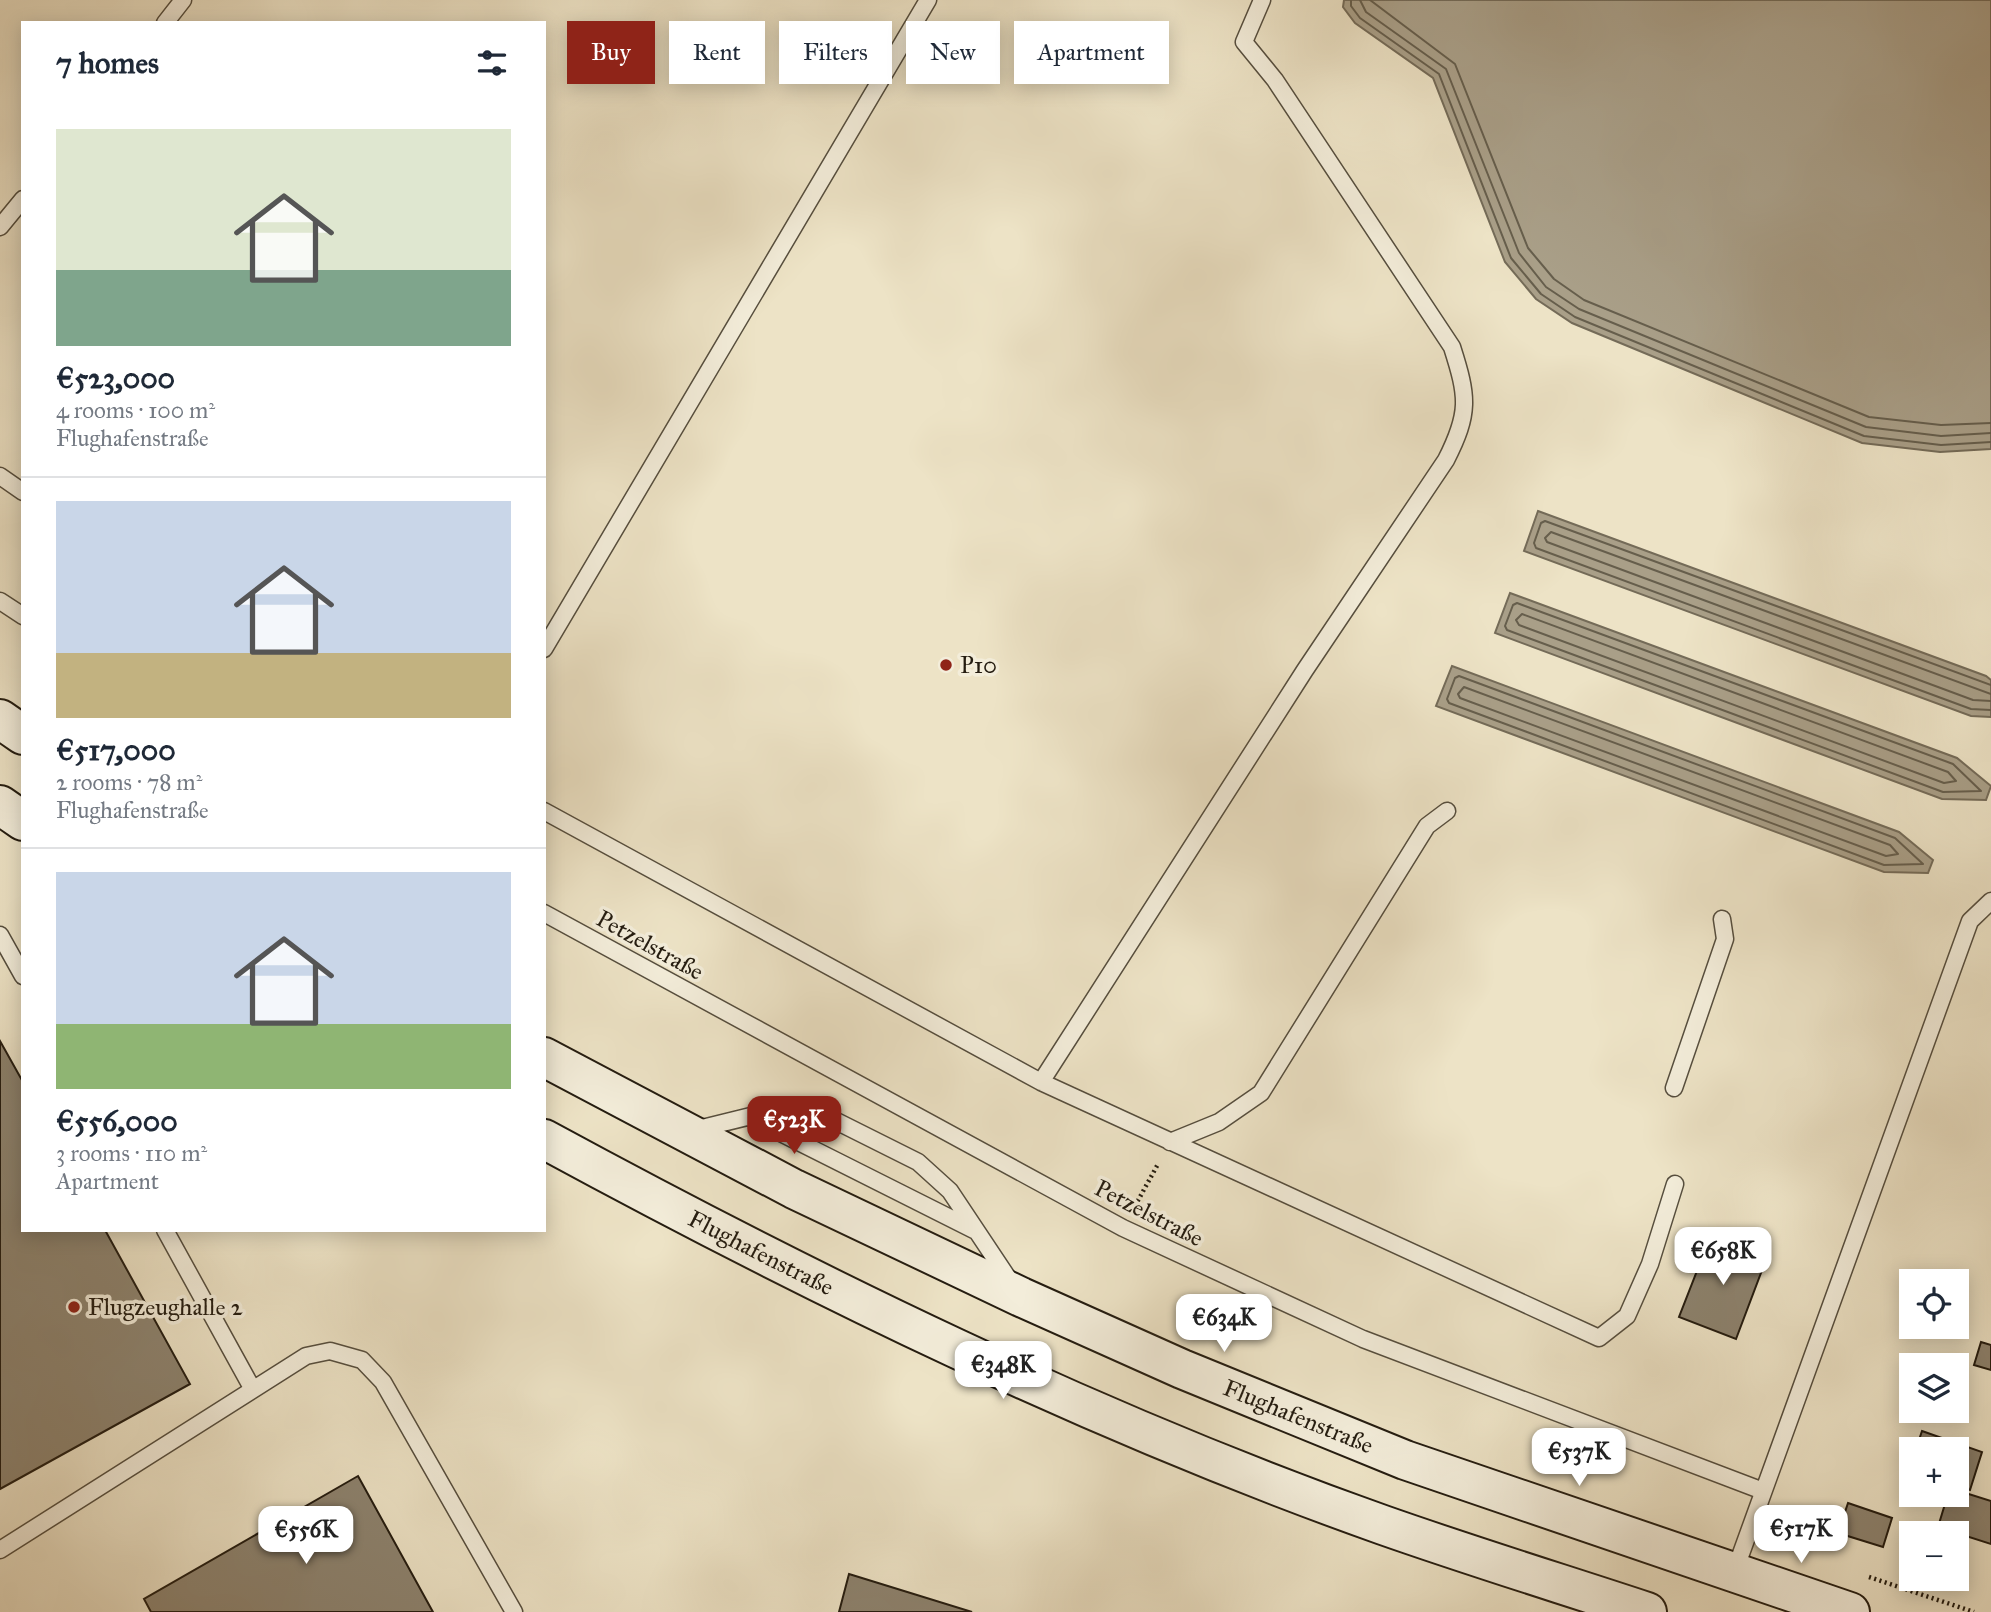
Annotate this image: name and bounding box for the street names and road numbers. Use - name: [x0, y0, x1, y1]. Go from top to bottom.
- street label: Petzelstraße: [591, 903, 709, 987]
- street label: Petzelstraße: [1090, 1173, 1208, 1253]
- street label: Flughafenstraße: [683, 1203, 839, 1302]
- street label: Flughafenstraße: [1219, 1372, 1378, 1460]

